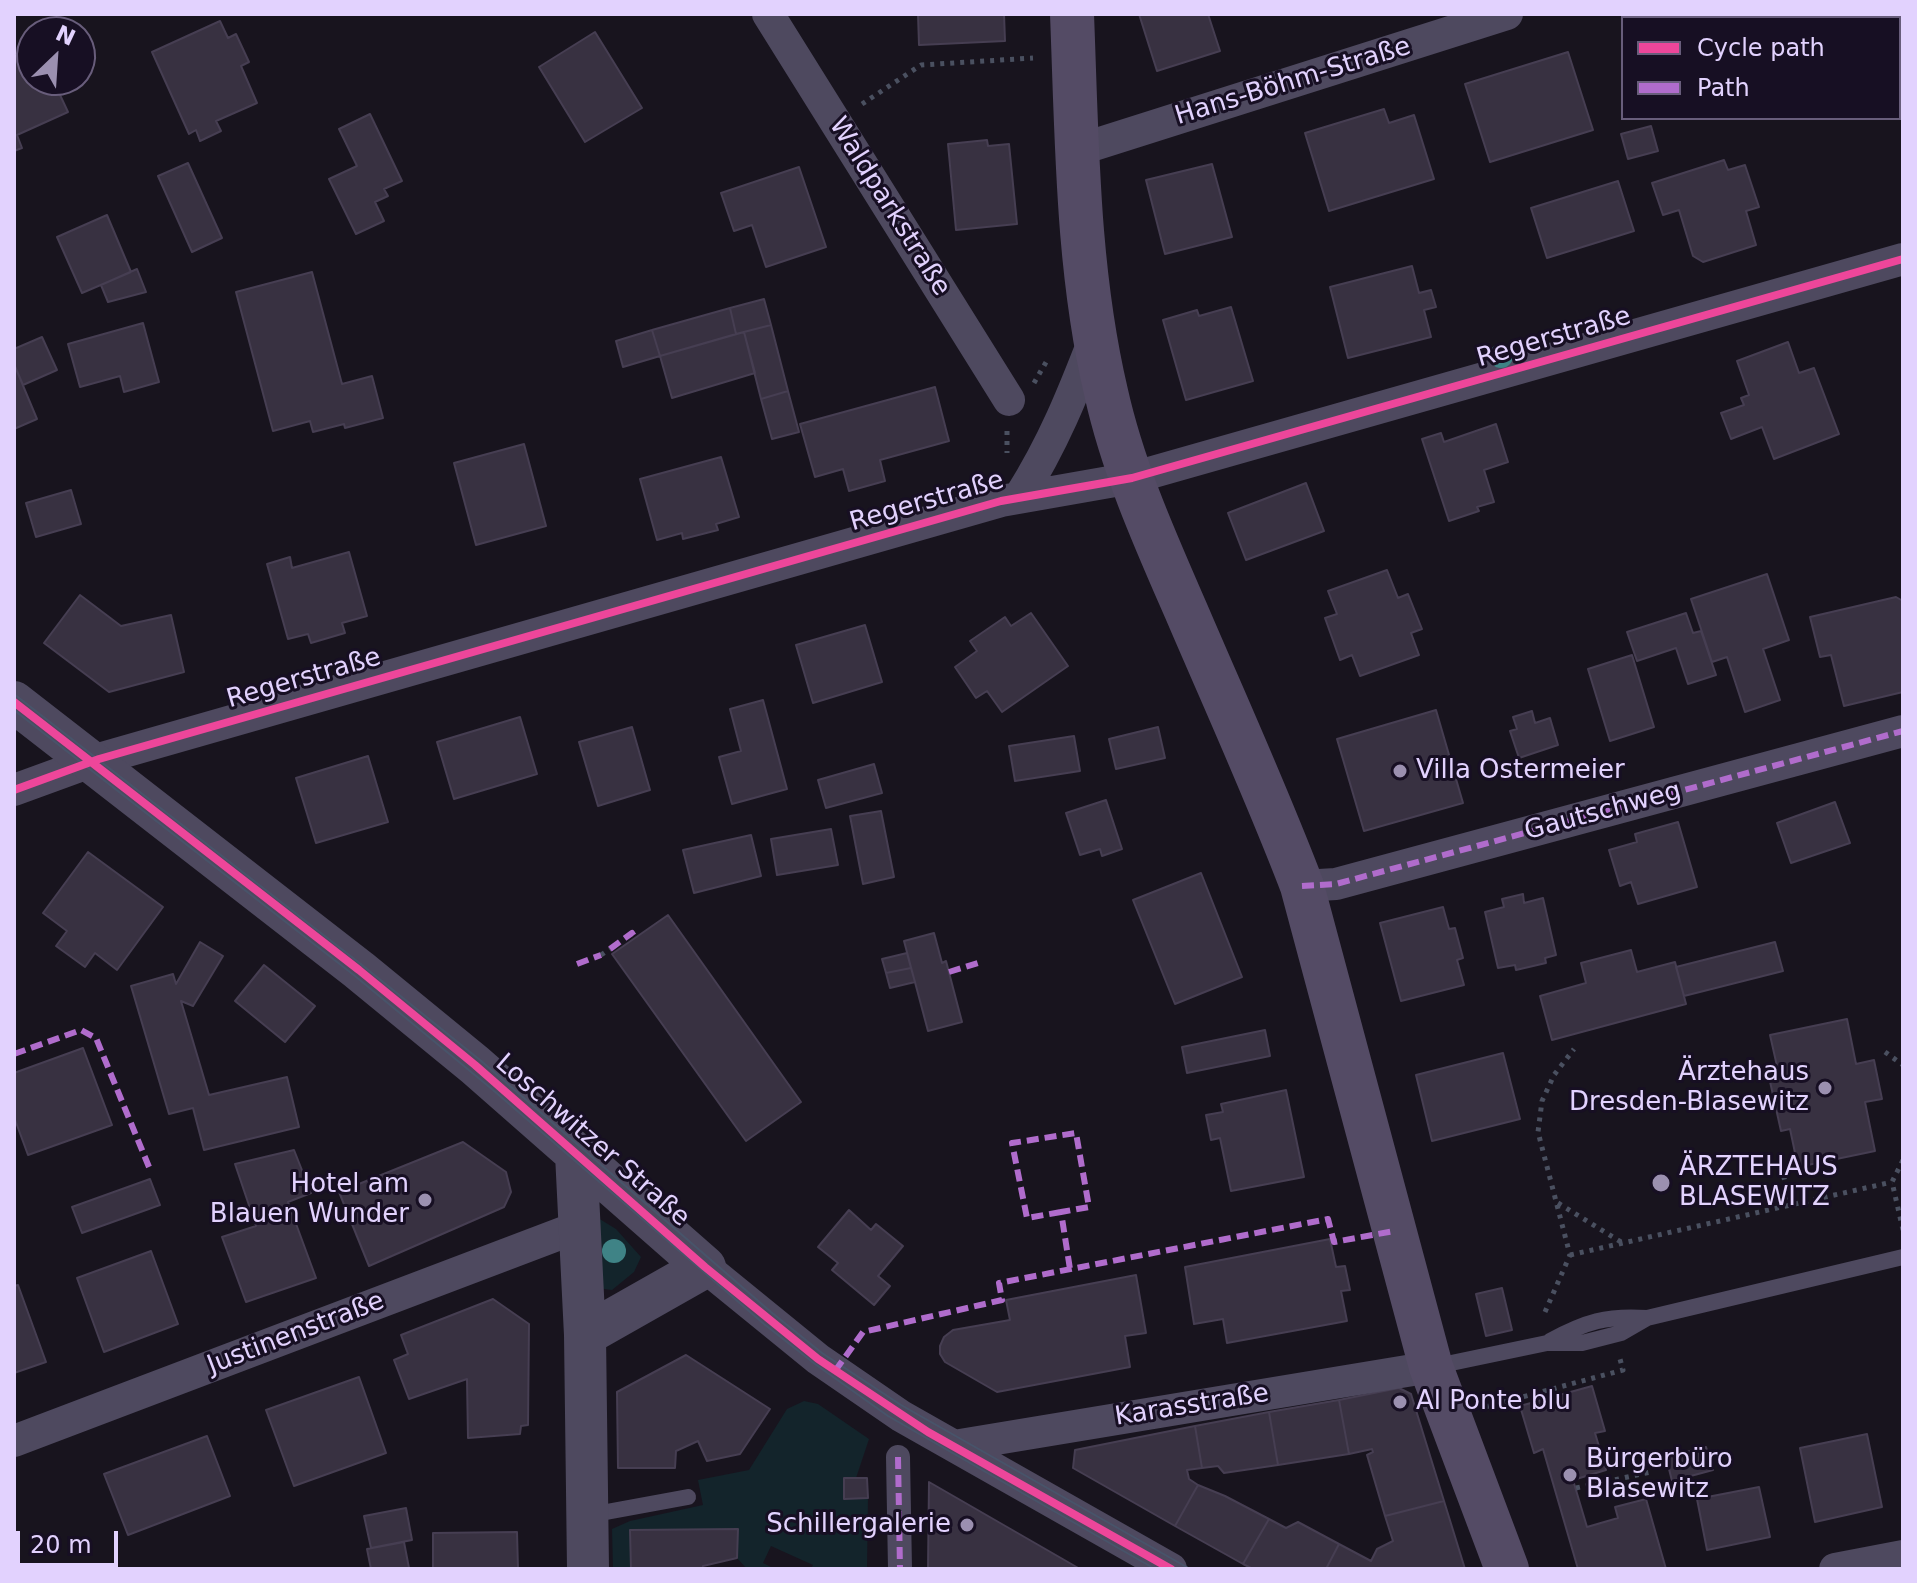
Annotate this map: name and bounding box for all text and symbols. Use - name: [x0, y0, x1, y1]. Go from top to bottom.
- north arrow: [16, 16, 96, 96]
- legend: [1621, 16, 1901, 120]
- text: N: [52, 20, 79, 51]
- street label: Hans-Böhm-Straße: [1171, 31, 1415, 133]
- text: Cycle path: [1697, 34, 1825, 62]
- text: Path: [1697, 74, 1750, 102]
- street label: Waldparkstraße: [822, 112, 956, 302]
- street label: Regerstraße: [1473, 301, 1635, 375]
- street label: Regerstraße: [846, 465, 1008, 539]
- street label: Regerstraße: [223, 642, 385, 716]
- place label: Villa Ostermeier: [1416, 755, 1625, 787]
- marker: Villa Ostermeier: [1391, 762, 1409, 780]
- street label: Gautschweg: [1521, 776, 1685, 848]
- street label: Loschwitzer Straße: [488, 1048, 696, 1234]
- place label: Ärztehaus Dresden-Blasewitz: [1569, 1057, 1809, 1118]
- marker: Ärztehaus Dresden-Blasewitz: [1816, 1079, 1834, 1097]
- place label: ÄRZTEHAUS BLASEWITZ: [1679, 1152, 1838, 1214]
- place label: Hotel am Blauen Wunder: [210, 1169, 409, 1230]
- marker: ÄRZTEHAUS BLASEWITZ: [1650, 1172, 1672, 1194]
- marker: Hotel am Blauen Wunder: [416, 1191, 434, 1209]
- street label: Justinenstraße: [203, 1286, 389, 1382]
- street label: Karasstraße: [1113, 1378, 1271, 1434]
- place label: Al Ponte blu: [1416, 1386, 1571, 1418]
- marker: Al Ponte blu: [1391, 1393, 1409, 1411]
- place label: Bürgerbüro Blasewitz: [1586, 1444, 1733, 1506]
- marker: Bürgerbüro Blasewitz: [1561, 1466, 1579, 1484]
- place label: Schillergalerie: [766, 1509, 951, 1541]
- scale bar: [20, 1515, 122, 1565]
- marker: Schillergalerie: [958, 1516, 976, 1534]
- text: 20 m: [30, 1531, 92, 1559]

